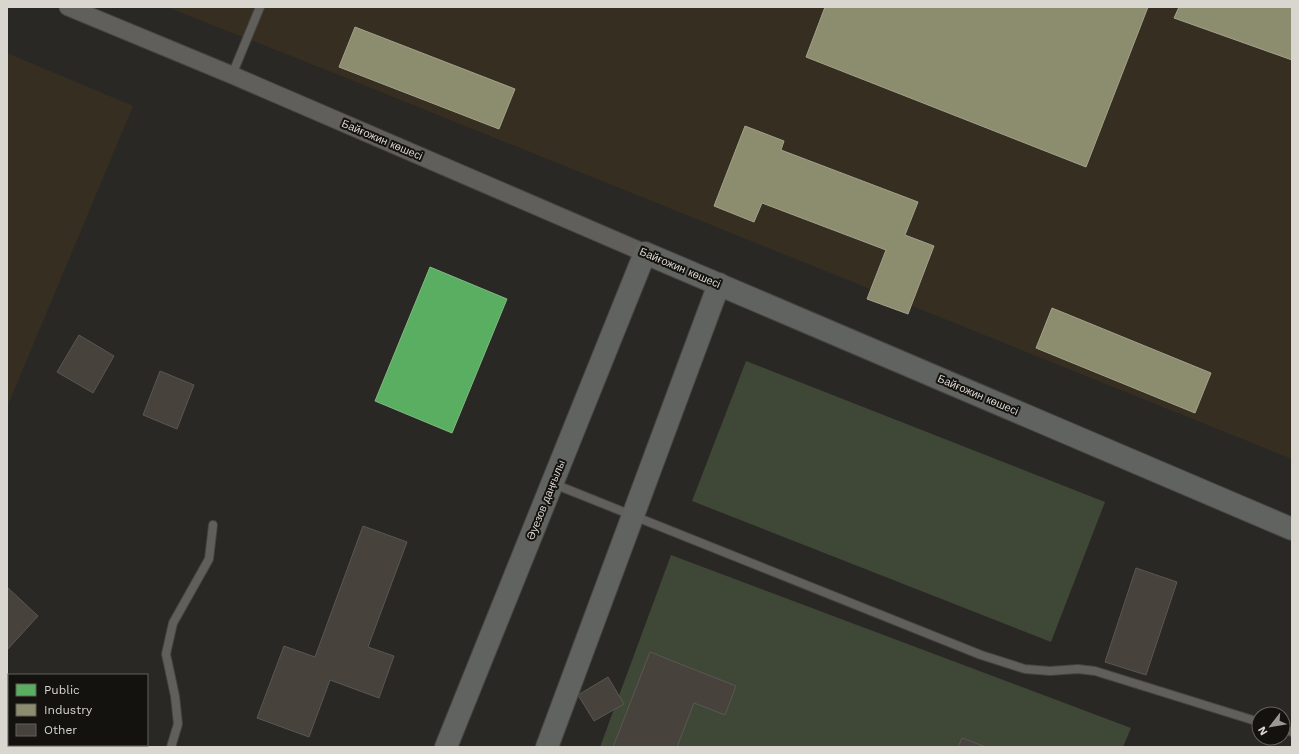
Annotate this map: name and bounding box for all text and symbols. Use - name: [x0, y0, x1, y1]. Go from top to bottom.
- street label: Байғожин көшесі: [340, 117, 424, 163]
- street label: Байғожин көшесі: [638, 245, 722, 291]
- street label: Байғожин көшесі: [936, 372, 1020, 418]
- street label: Әуезов даңғылы: [524, 458, 568, 542]
- legend: [8, 674, 148, 746]
- text: Public: [44, 683, 80, 697]
- text: Industry: [44, 703, 93, 717]
- north arrow: [1251, 706, 1291, 746]
- text: Other: [44, 723, 77, 737]
- text: N: [1255, 724, 1271, 738]

